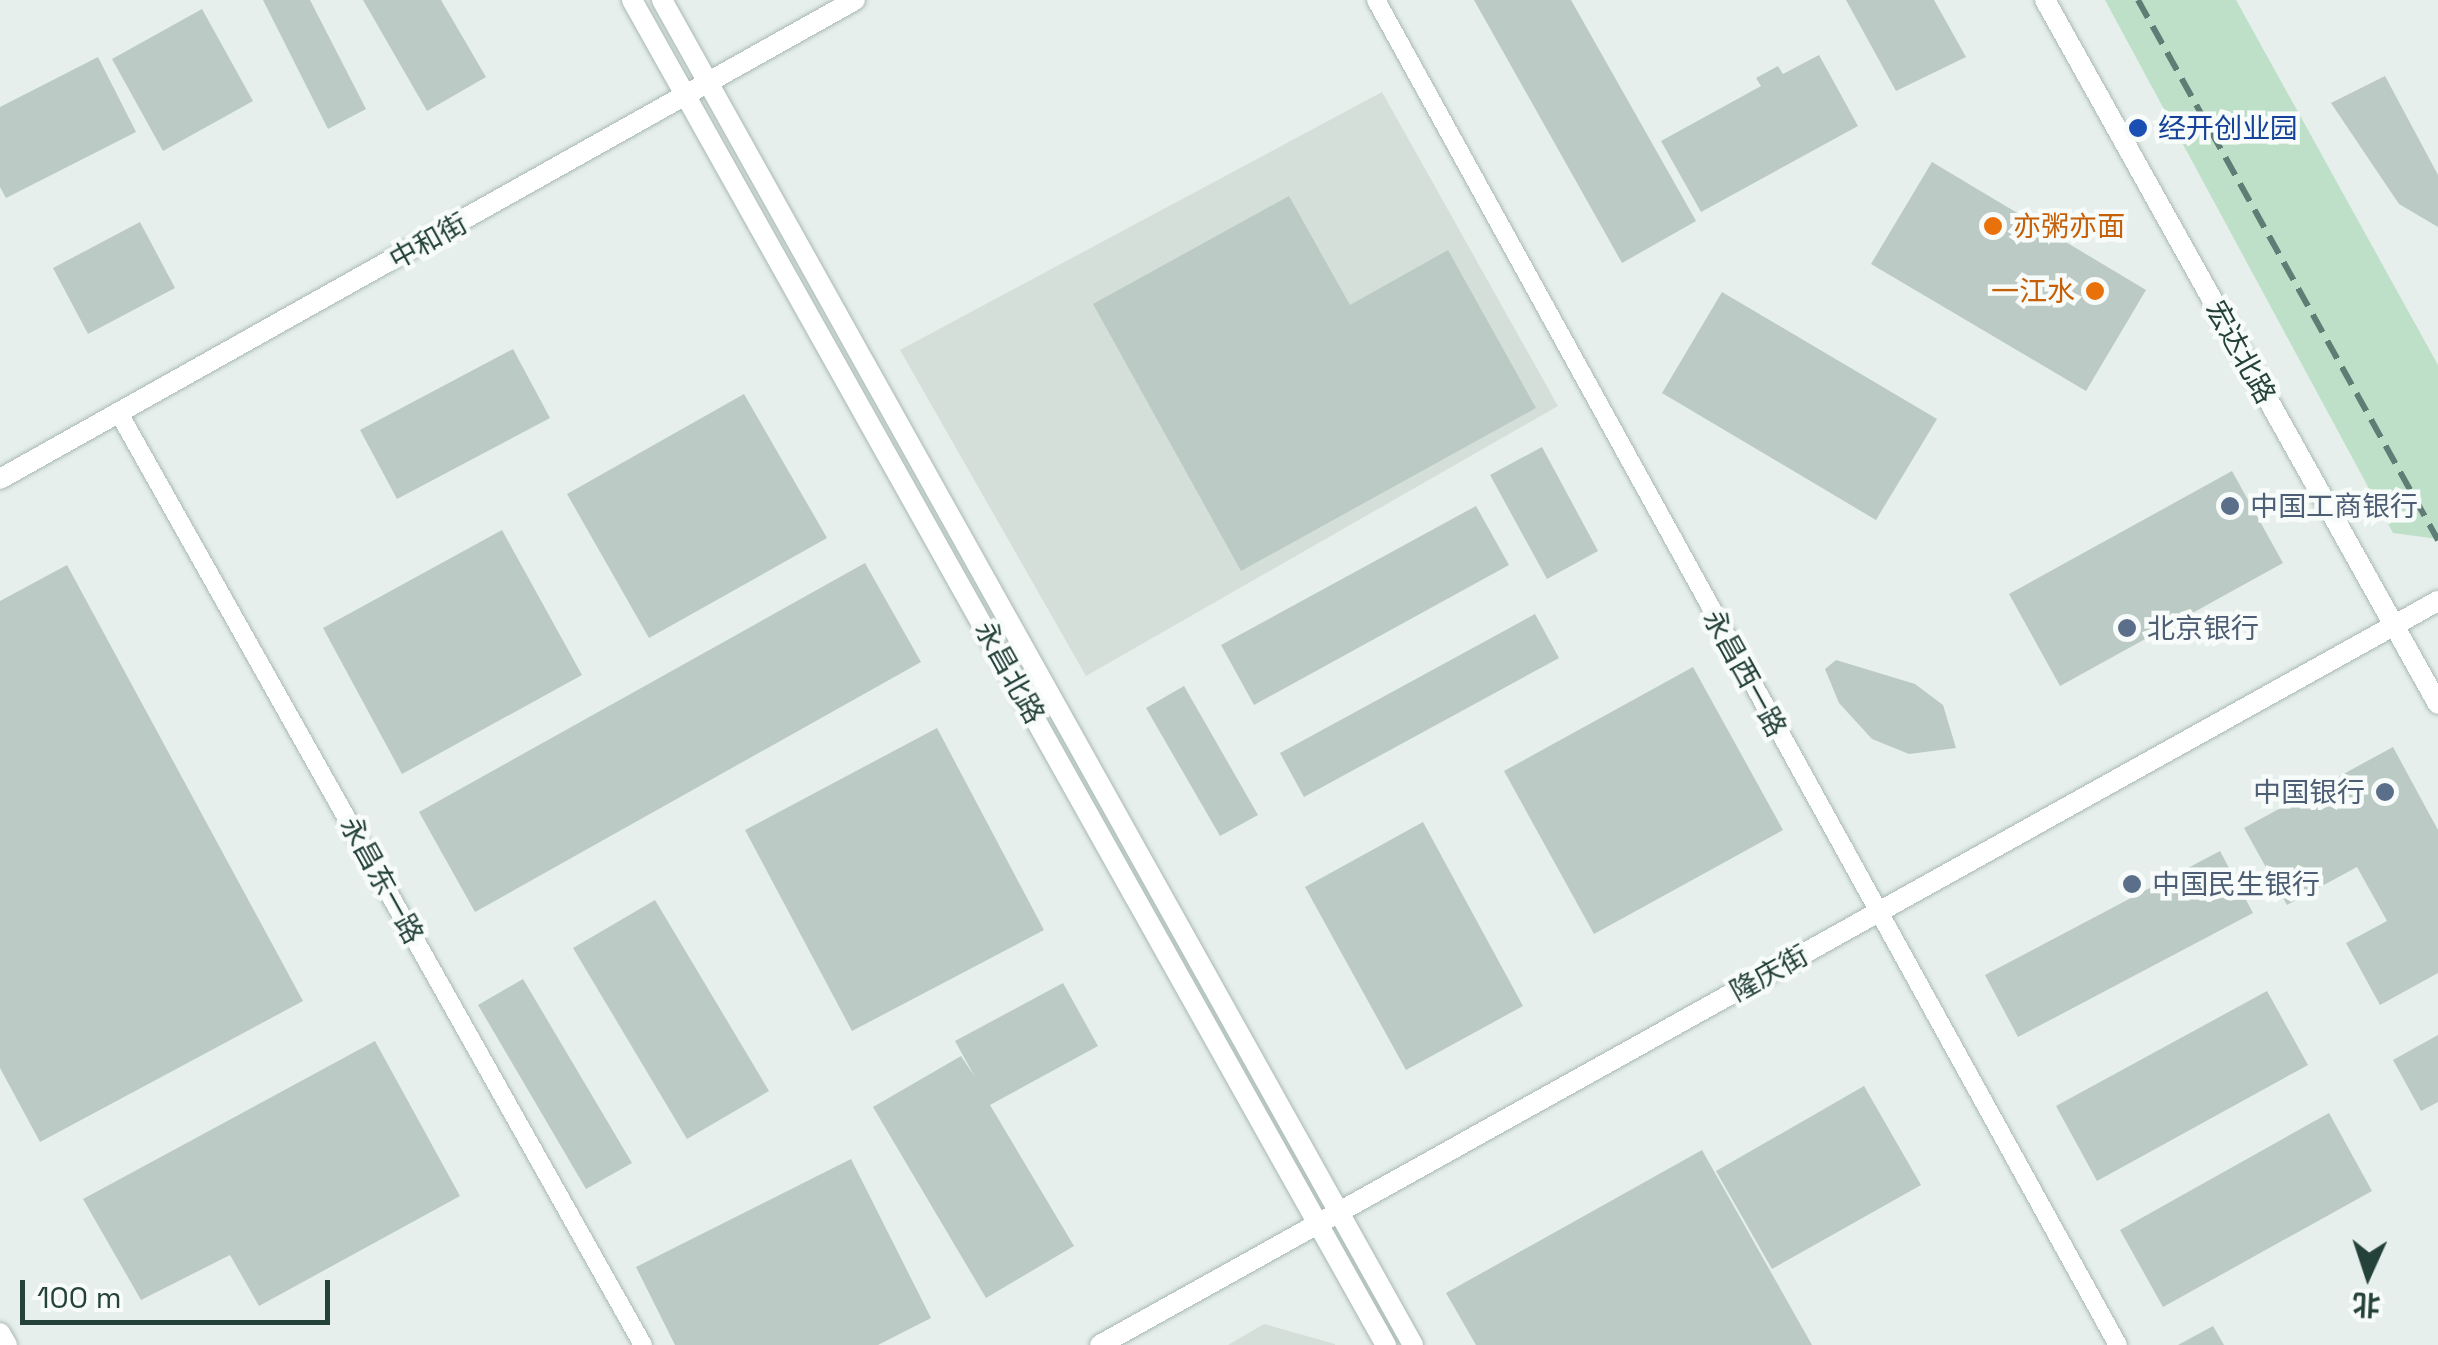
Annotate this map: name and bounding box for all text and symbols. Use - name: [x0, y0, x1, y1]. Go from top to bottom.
- place label: 经开创业园: [2158, 111, 2298, 145]
- marker: 经开创业园: [2127, 117, 2149, 139]
- street label: 中和街: [383, 206, 473, 276]
- place label: 亦粥亦面: [2013, 209, 2125, 243]
- marker: 亦粥亦面: [1982, 215, 2004, 237]
- place label: 一江水: [1991, 274, 2075, 308]
- marker: 一江水: [2084, 280, 2106, 302]
- street label: 宏达北路: [2199, 295, 2283, 409]
- place label: 中国工商银行: [2250, 489, 2418, 523]
- marker: 中国工商银行: [2219, 495, 2241, 517]
- street label: 永昌西一路: [1696, 604, 1794, 742]
- place label: 北京银行: [2147, 611, 2259, 645]
- street label: 永昌北路: [968, 615, 1052, 729]
- marker: 北京银行: [2116, 617, 2138, 639]
- place label: 中国银行: [2253, 775, 2365, 809]
- marker: 中国银行: [2374, 781, 2396, 803]
- street label: 永昌东一路: [333, 811, 431, 949]
- place label: 中国民生银行: [2152, 867, 2320, 901]
- marker: 中国民生银行: [2121, 873, 2143, 895]
- street label: 隆庆街: [1724, 938, 1814, 1008]
- north arrow: [2318, 1225, 2418, 1325]
- scale bar: [25, 1260, 335, 1322]
- text: 100 m: [37, 1278, 122, 1317]
- text: 北: [2352, 1286, 2381, 1324]

